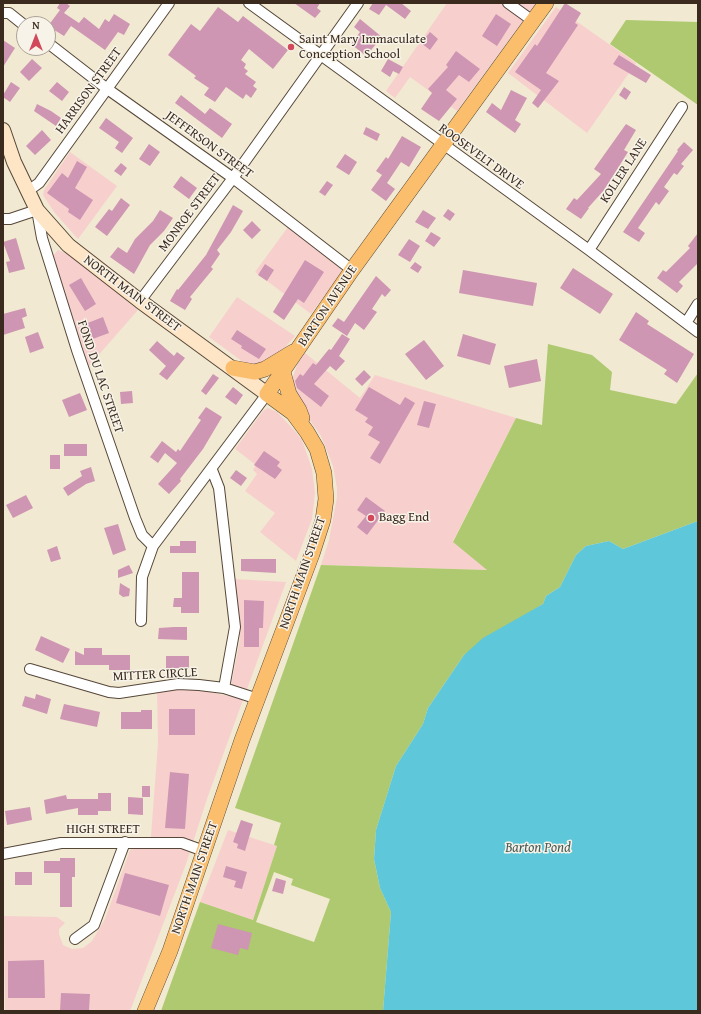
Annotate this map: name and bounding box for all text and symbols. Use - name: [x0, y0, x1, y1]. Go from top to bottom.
- north arrow: [16, 16, 56, 56]
- text: N: [32, 17, 40, 33]
- place label: Saint Mary Immaculate Conception School: [299, 32, 426, 63]
- marker: Saint Mary Immaculate Conception School: [286, 42, 296, 52]
- street label: HARRISON STREET: [53, 45, 125, 137]
- street label: JEFFERSON STREET: [162, 108, 256, 182]
- street label: ROOSEVELT DRIVE: [435, 121, 527, 193]
- street label: KOLLER LANE: [597, 136, 651, 206]
- street label: MONROE STREET: [156, 171, 224, 255]
- street label: NORTH MAIN STREET: [80, 252, 184, 336]
- street label: BARTON AVENUE: [295, 262, 361, 350]
- street label: FOND DU LAC STREET: [73, 319, 127, 435]
- place label: Bagg End: [379, 510, 429, 526]
- marker: Bagg End: [366, 513, 376, 523]
- street label: NORTH MAIN STREET: [276, 515, 330, 631]
- street label: MITTER CIRCLE: [112, 665, 198, 685]
- street label: NORTH MAIN STREET: [168, 820, 222, 936]
- street label: HIGH STREET: [66, 822, 140, 838]
- water label: Barton Pond: [505, 840, 571, 856]

